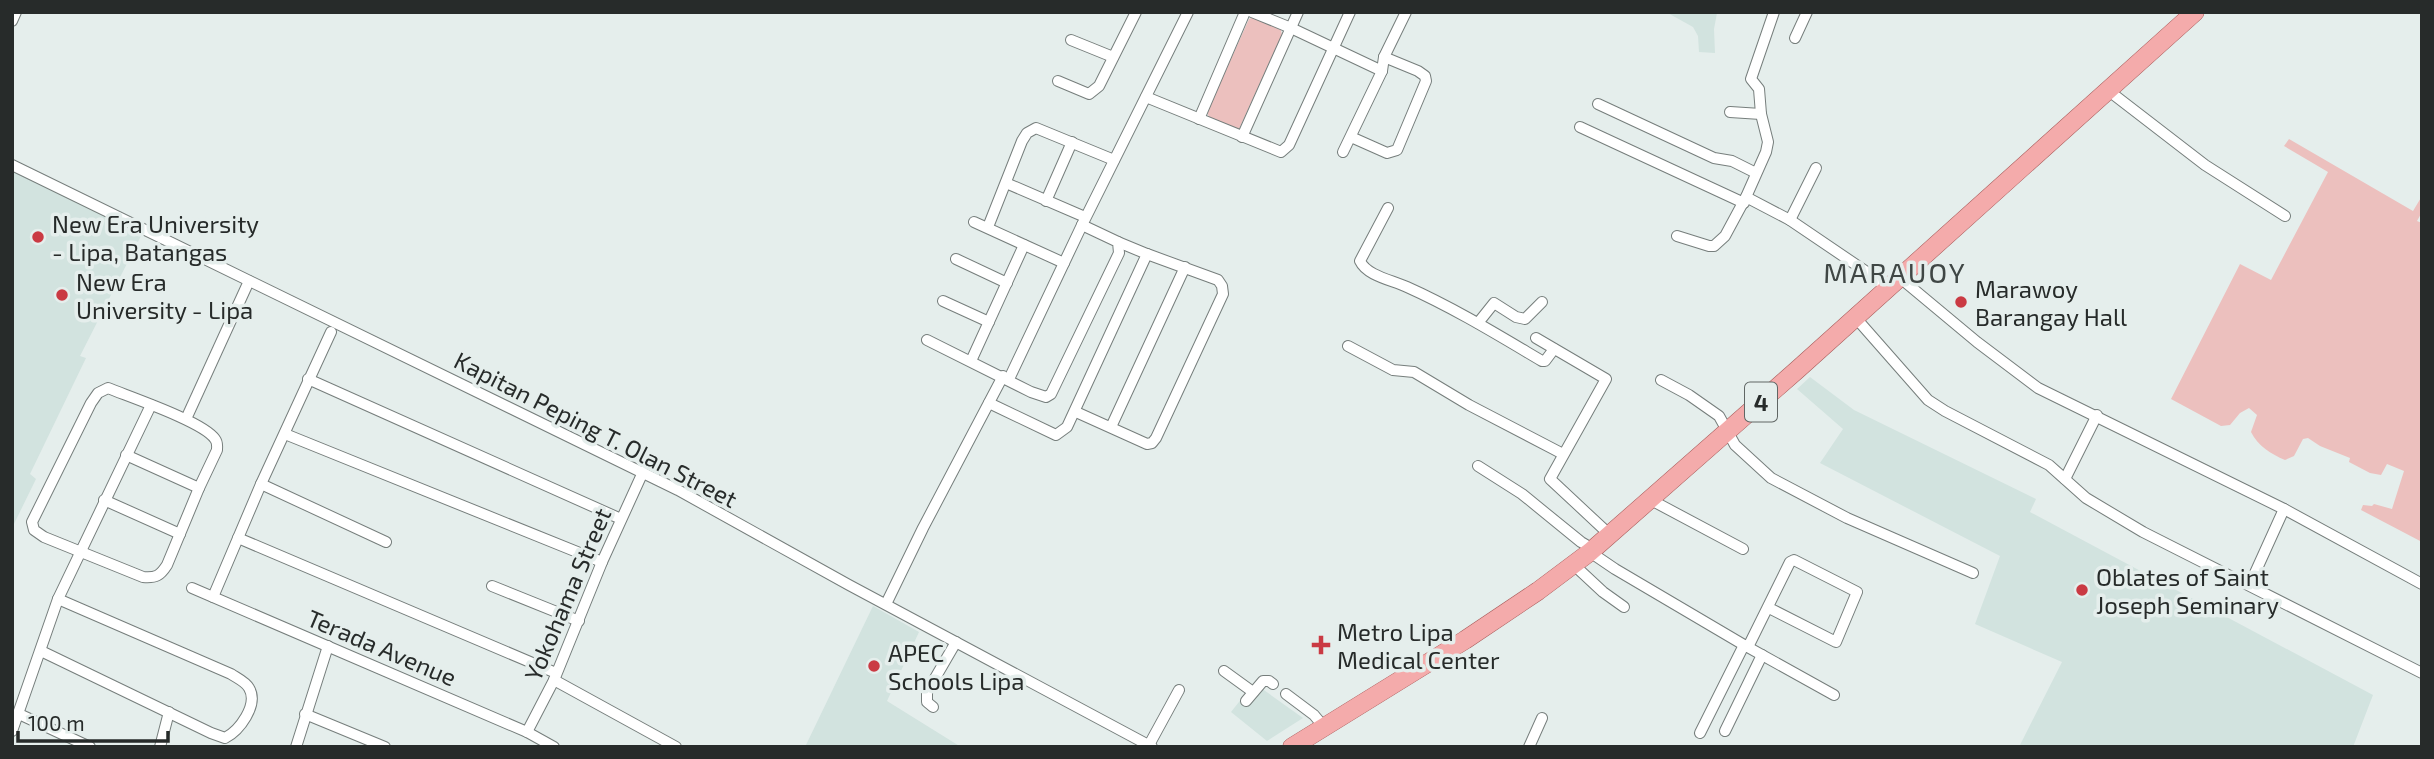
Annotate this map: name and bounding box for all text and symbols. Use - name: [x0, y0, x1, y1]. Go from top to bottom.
- place label: New Era University - Lipa, Batangas: [52, 209, 259, 266]
- marker: New Era University - Lipa, Batangas: [30, 229, 46, 245]
- district label: MARAUOY: [1823, 255, 1967, 289]
- place label: New Era University - Lipa: [76, 267, 253, 324]
- place label: Marawoy Barangay Hall: [1975, 274, 2127, 331]
- marker: New Era University - Lipa: [54, 287, 70, 303]
- marker: Marawoy Barangay Hall: [1953, 294, 1969, 310]
- street label: Kapitan Peping T. Olan Street: [450, 345, 742, 513]
- road number: 4: [1745, 382, 1777, 422]
- street label: Yokohama Street: [518, 503, 616, 685]
- place label: Oblates of Saint Joseph Seminary: [2096, 562, 2279, 619]
- marker: Oblates of Saint Joseph Seminary: [2074, 582, 2090, 598]
- street label: Terada Avenue: [303, 603, 461, 691]
- place label: Metro Lipa Medical Center: [1337, 617, 1500, 674]
- marker: Metro Lipa Medical Center: [1311, 635, 1331, 655]
- place label: APEC Schools Lipa: [888, 638, 1024, 695]
- marker: APEC Schools Lipa: [866, 658, 882, 674]
- scale bar: [18, 700, 168, 744]
- text: 100 m: [28, 710, 85, 735]

